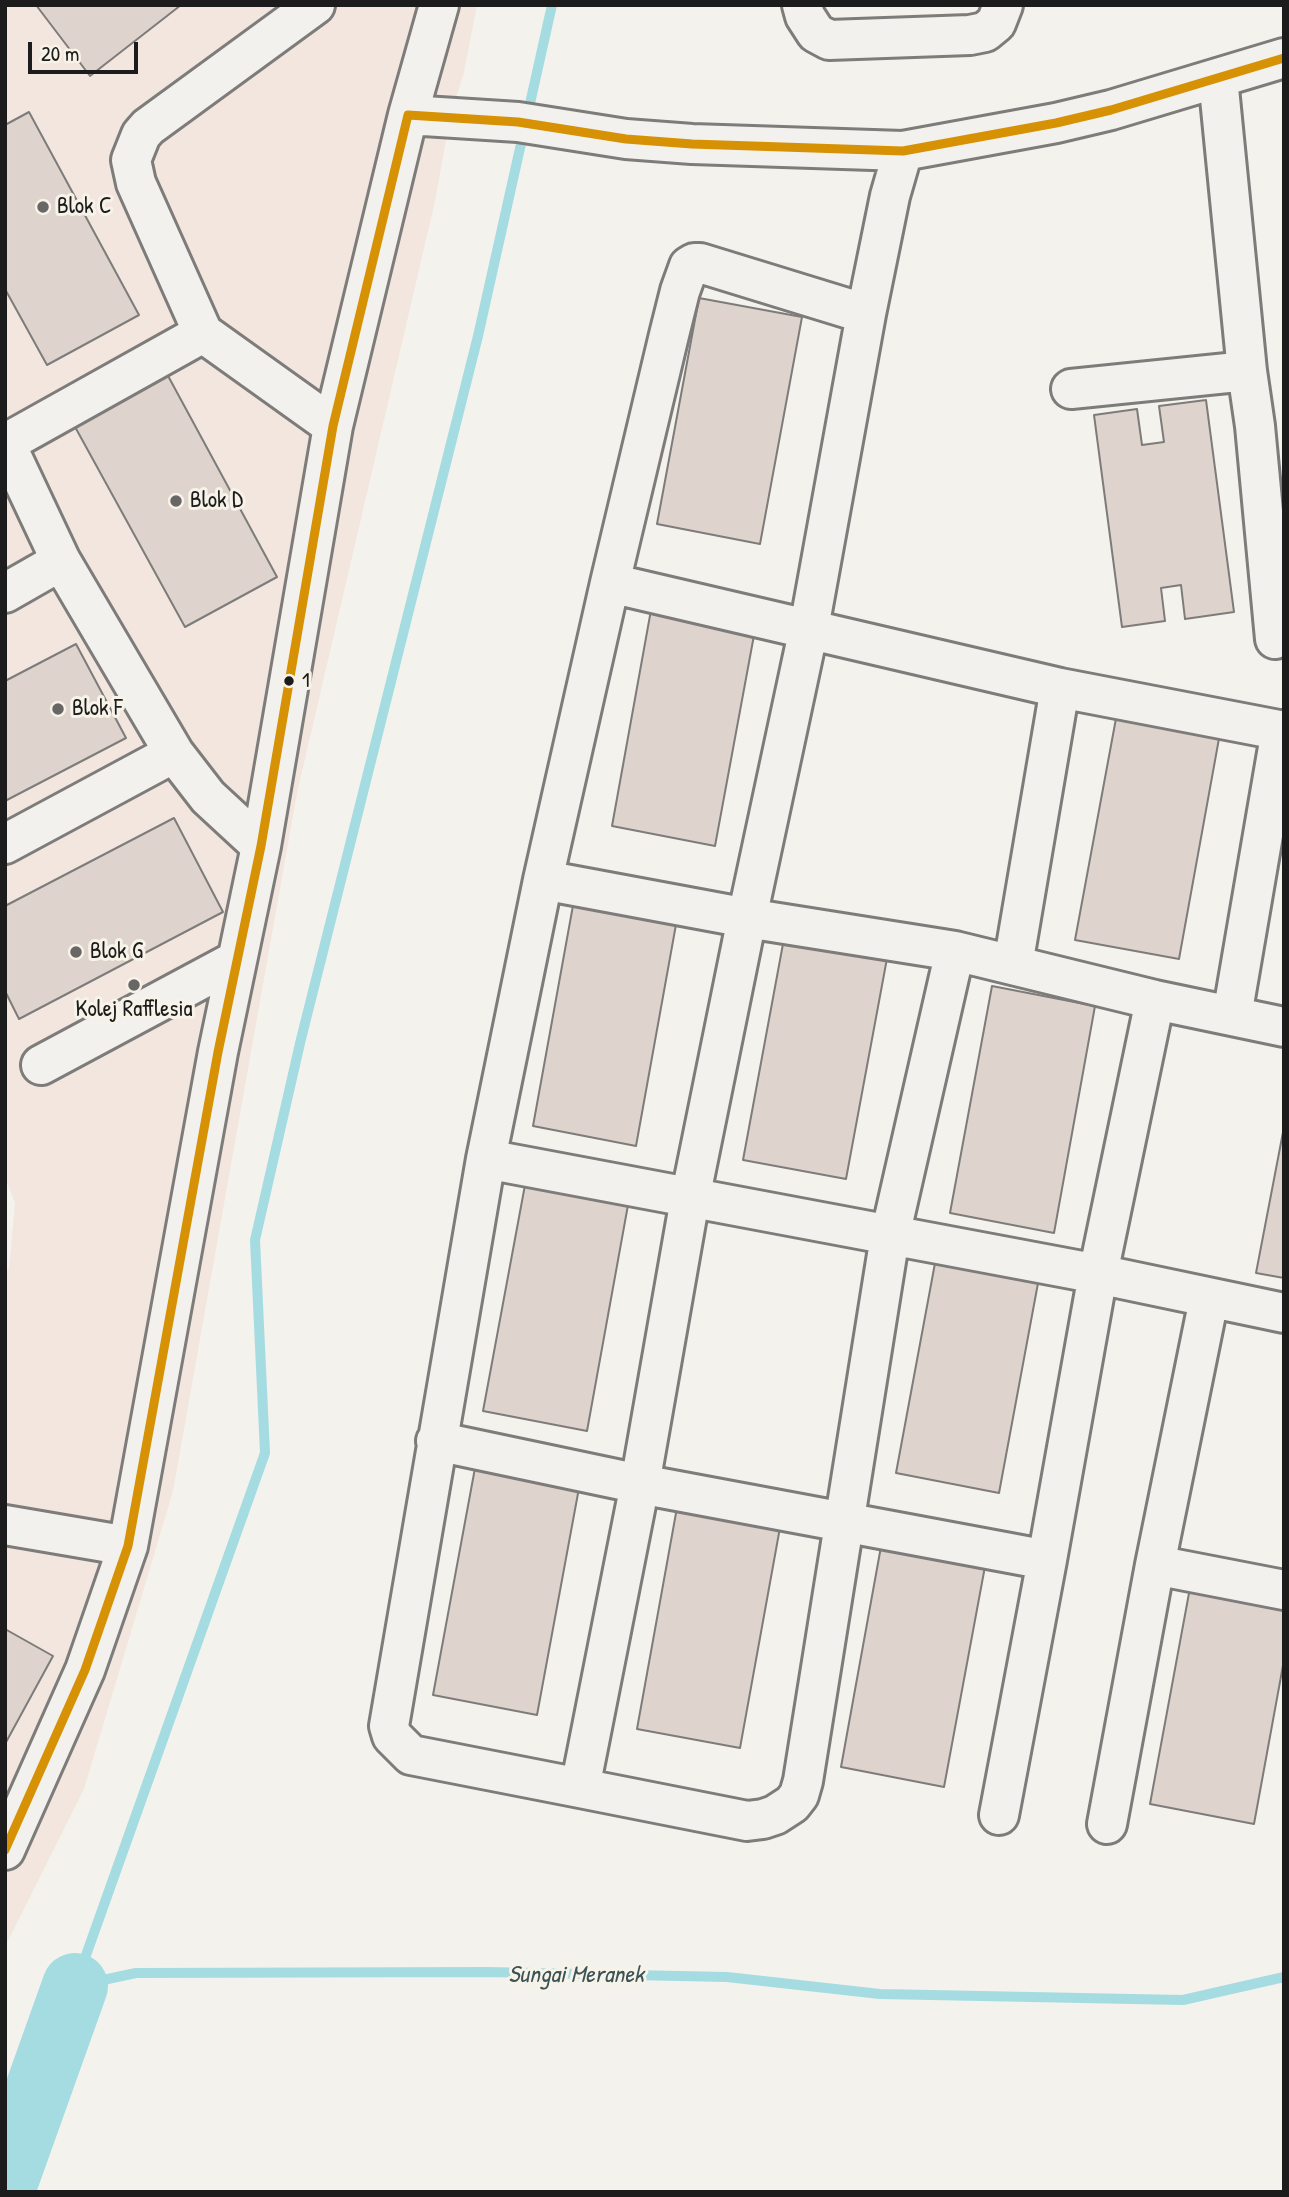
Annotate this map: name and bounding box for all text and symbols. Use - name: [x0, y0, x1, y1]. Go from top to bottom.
- scale bar: [32, 28, 142, 72]
- text: 20 m: [41, 39, 79, 68]
- place label: Blok C: [57, 193, 111, 221]
- marker: Blok C: [35, 199, 51, 215]
- place label: Blok D: [190, 487, 243, 515]
- marker: Blok D: [168, 493, 184, 509]
- place label: 1: [302, 668, 310, 694]
- marker: 1: [282, 674, 296, 688]
- place label: Blok F: [72, 695, 123, 723]
- marker: Blok F: [50, 701, 66, 717]
- place label: Blok G: [90, 938, 143, 966]
- marker: Blok G: [68, 944, 84, 960]
- marker: Kolej Rafflesia: [126, 977, 142, 993]
- place label: Kolej Rafflesia: [75, 996, 193, 1024]
- water label: Sungai Meranek: [508, 1962, 644, 1990]

